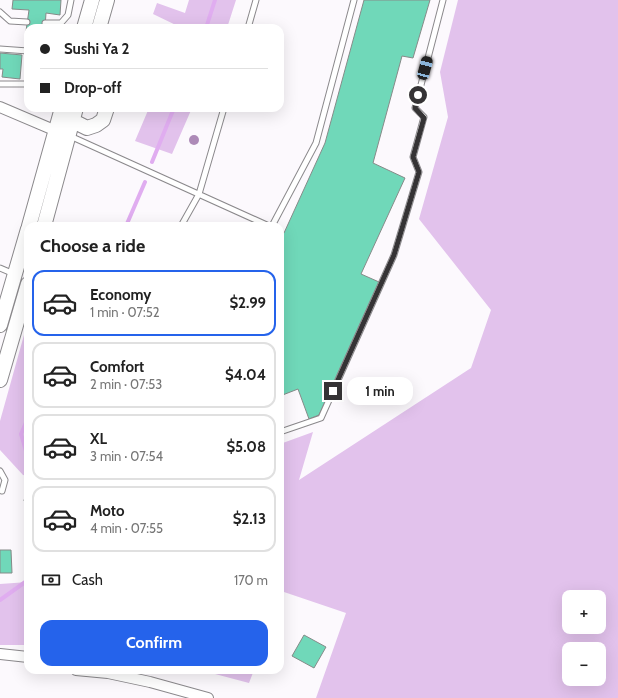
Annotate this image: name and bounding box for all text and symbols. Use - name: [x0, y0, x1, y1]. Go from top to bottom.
- text: Sushi Ya 2: [64, 40, 129, 58]
- car: [416, 55, 434, 81]
- text: Drop-off: [64, 79, 122, 97]
- route start: [409, 86, 427, 104]
- text: Choose a ride: [40, 235, 145, 257]
- icon: car: [42, 285, 78, 321]
- text: Economy: [90, 286, 151, 304]
- text: $2.99: [229, 294, 266, 312]
- text: 1 min · 07:52: [90, 304, 160, 320]
- icon: car: [42, 357, 78, 393]
- text: Comfort: [90, 358, 144, 376]
- text: $4.04: [225, 366, 266, 384]
- text: 2 min · 07:53: [90, 376, 162, 392]
- callout: 1 min: [347, 377, 413, 405]
- route end: [324, 382, 342, 400]
- text: 1 min: [365, 383, 395, 399]
- icon: car: [42, 429, 78, 465]
- text: XL: [90, 430, 107, 448]
- text: $5.08: [226, 438, 266, 456]
- text: 3 min · 07:54: [90, 448, 163, 464]
- icon: car: [42, 501, 78, 537]
- text: Moto: [90, 502, 124, 520]
- text: $2.13: [233, 510, 266, 528]
- text: 4 min · 07:55: [90, 520, 163, 536]
- icon: cash: [40, 569, 62, 591]
- text: Cash: [72, 571, 103, 589]
- text: 170 m: [234, 572, 268, 588]
- map controls: [562, 590, 606, 686]
- button: +: [562, 590, 606, 634]
- button: Confirm: [40, 620, 268, 666]
- button: −: [562, 642, 606, 686]

